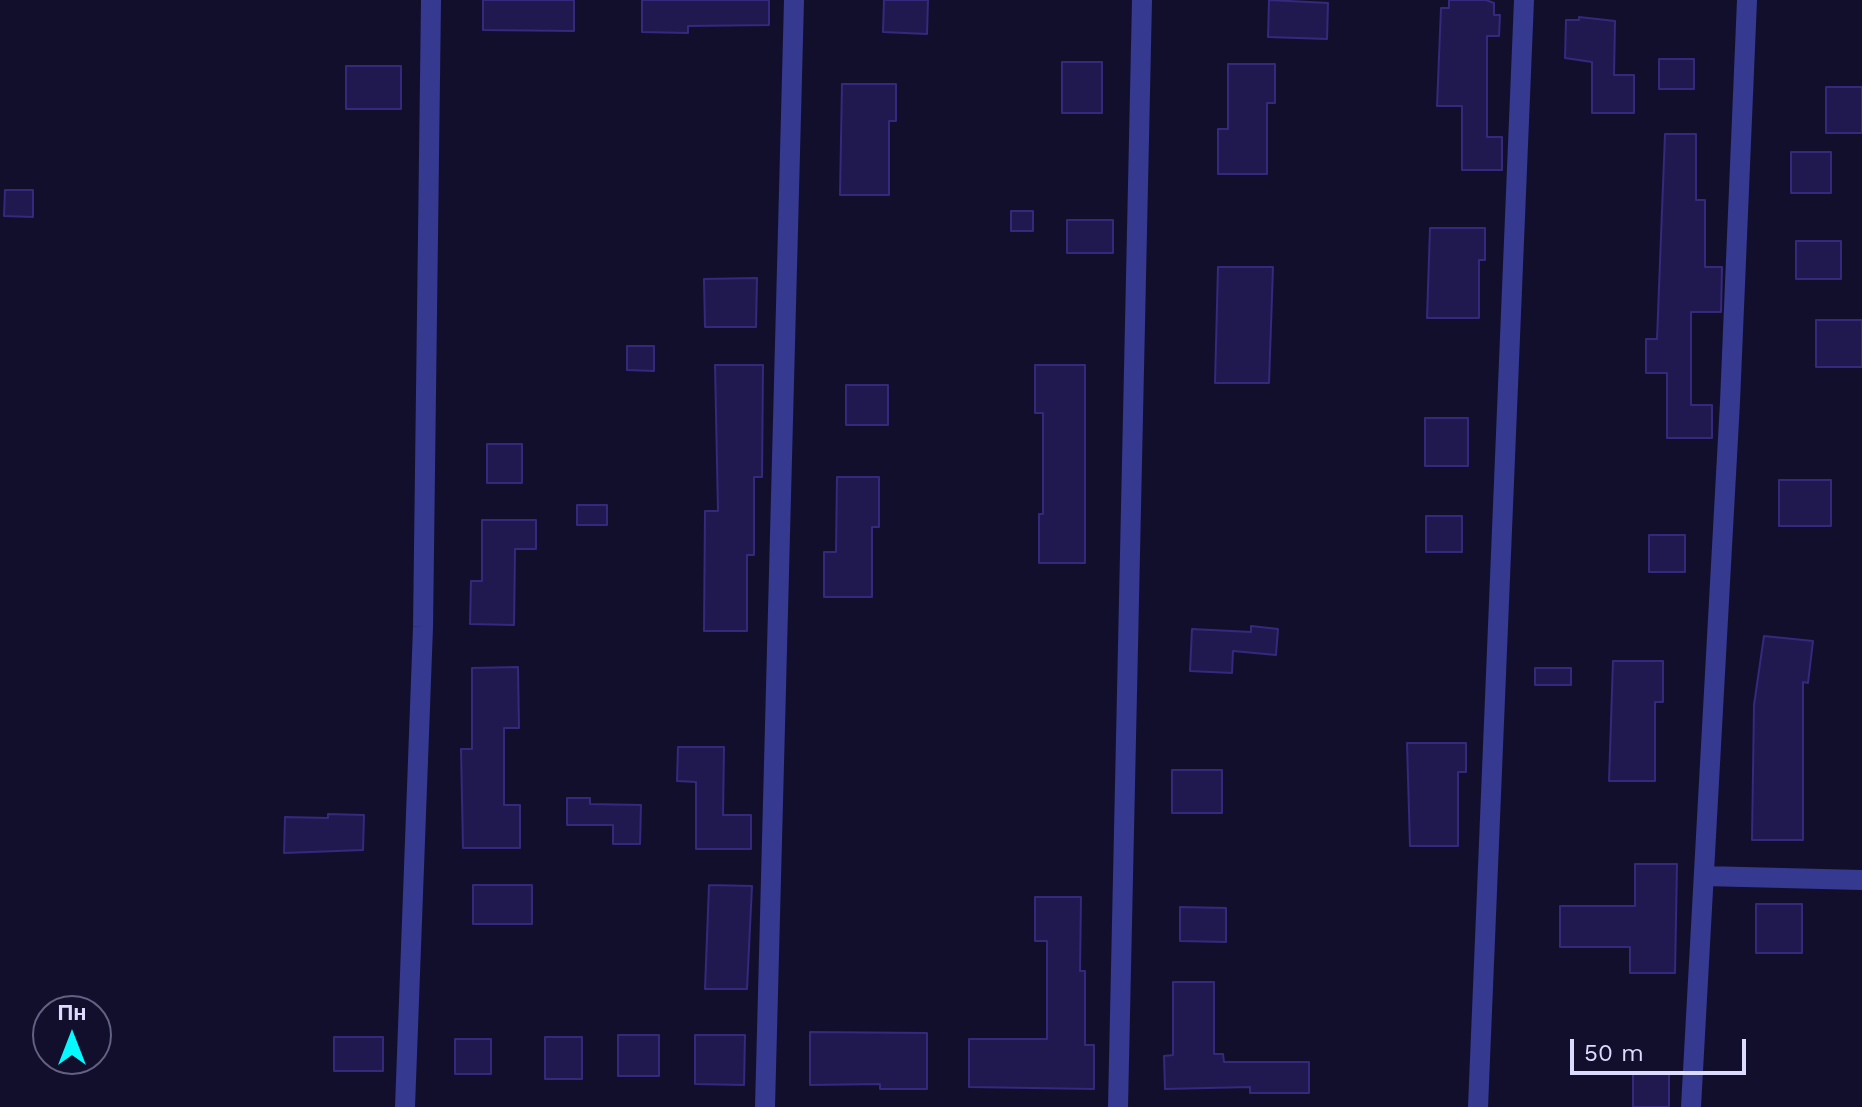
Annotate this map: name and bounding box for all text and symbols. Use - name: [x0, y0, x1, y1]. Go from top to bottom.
- north arrow: [32, 995, 112, 1075]
- text: Пн: [57, 1000, 87, 1025]
- scale bar: [1574, 1023, 1750, 1073]
- text: 50 m: [1584, 1039, 1644, 1067]

